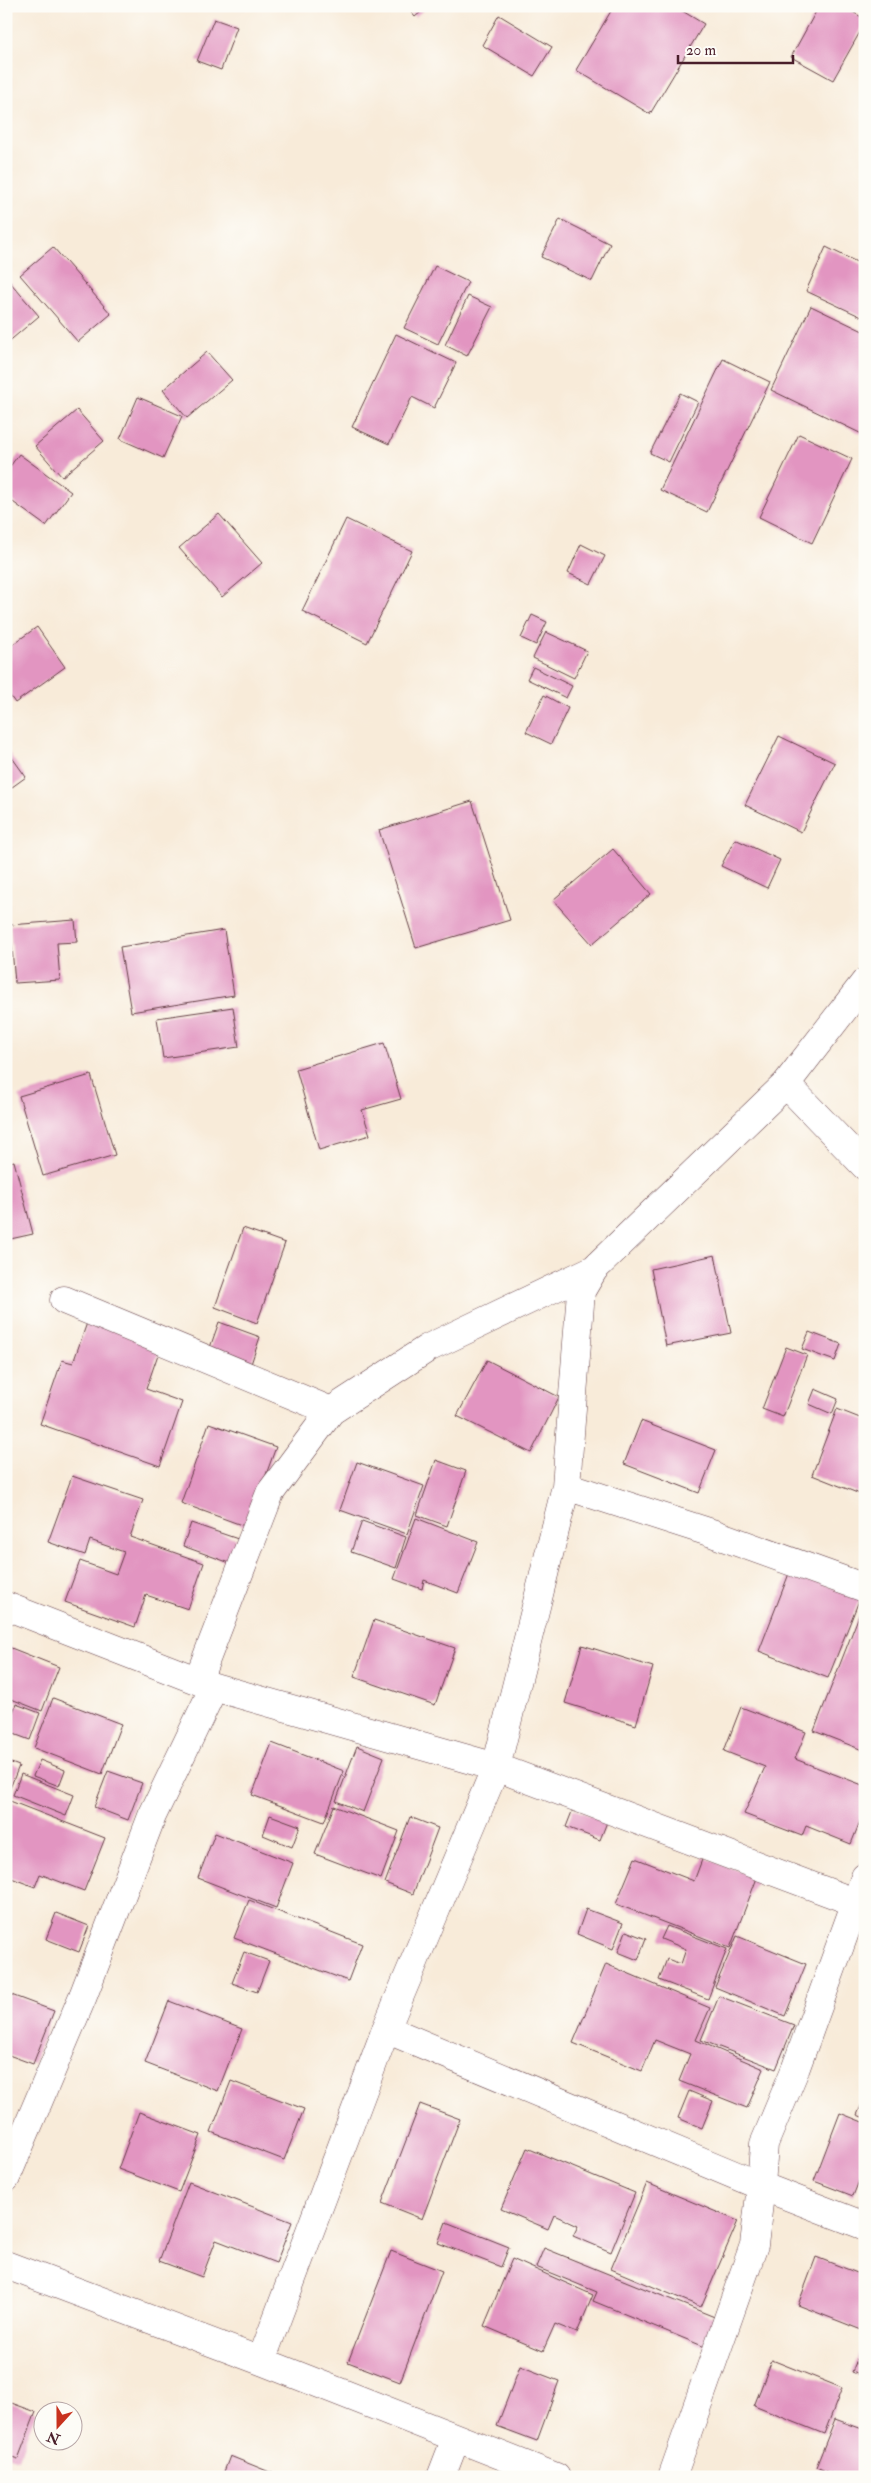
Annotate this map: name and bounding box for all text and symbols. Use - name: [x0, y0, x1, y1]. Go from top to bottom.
- scale bar: [678, 32, 794, 64]
- text: 20 m: [686, 41, 716, 60]
- north arrow: [32, 2400, 82, 2450]
- text: N: [44, 2427, 63, 2448]

